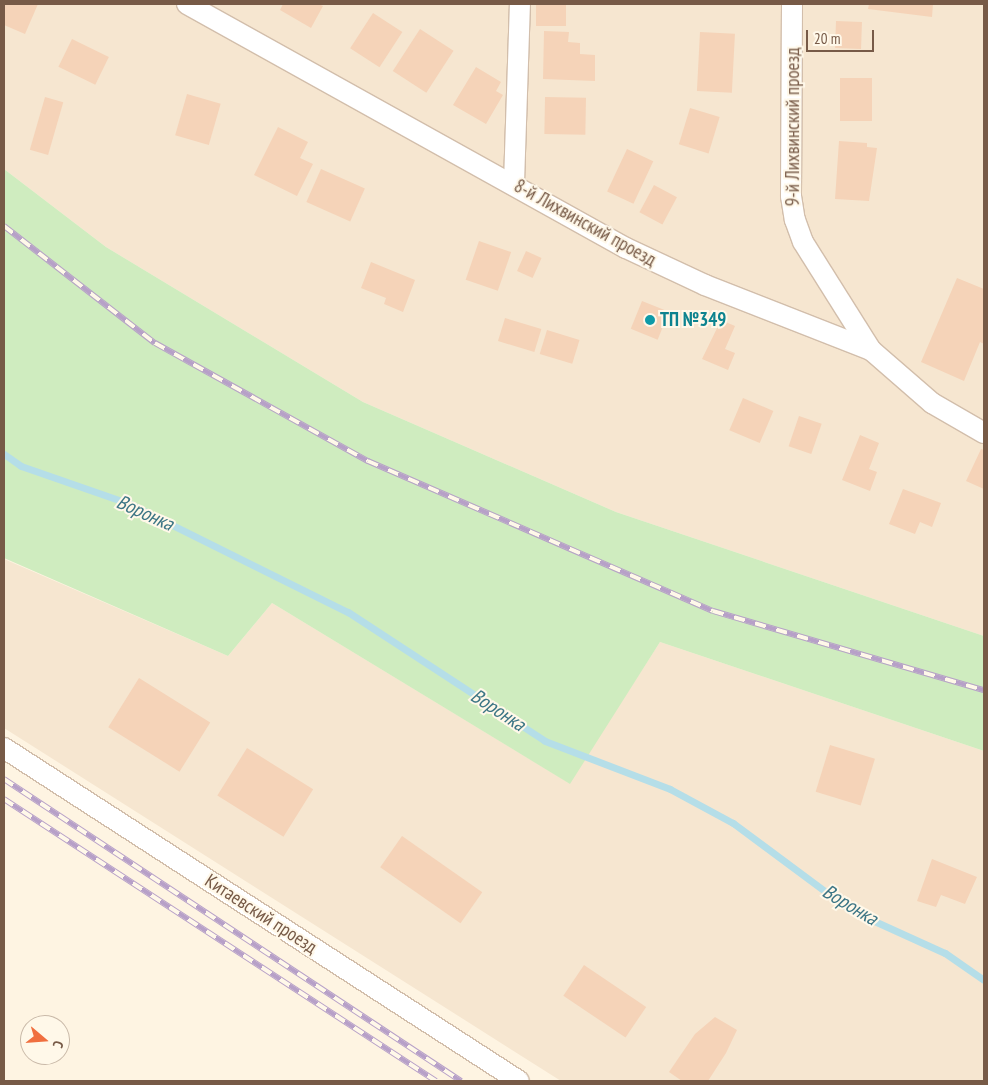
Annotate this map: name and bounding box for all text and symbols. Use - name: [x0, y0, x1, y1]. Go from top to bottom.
- scale bar: [808, 20, 876, 52]
- text: 20 m: [814, 29, 840, 48]
- street label: 9-й Лихвинский проезд: [782, 48, 804, 206]
- street label: 8-й Лихвинский проезд: [510, 175, 660, 271]
- place label: ТП №349: [660, 309, 726, 331]
- marker: ТП №349: [644, 314, 656, 326]
- water label: Воронка: [113, 490, 177, 536]
- water label: Воронка: [466, 684, 530, 736]
- street label: Китаевский проезд: [201, 869, 321, 959]
- water label: Воронка: [818, 879, 882, 931]
- north arrow: [20, 1015, 70, 1065]
- text: С: [49, 1038, 68, 1050]

